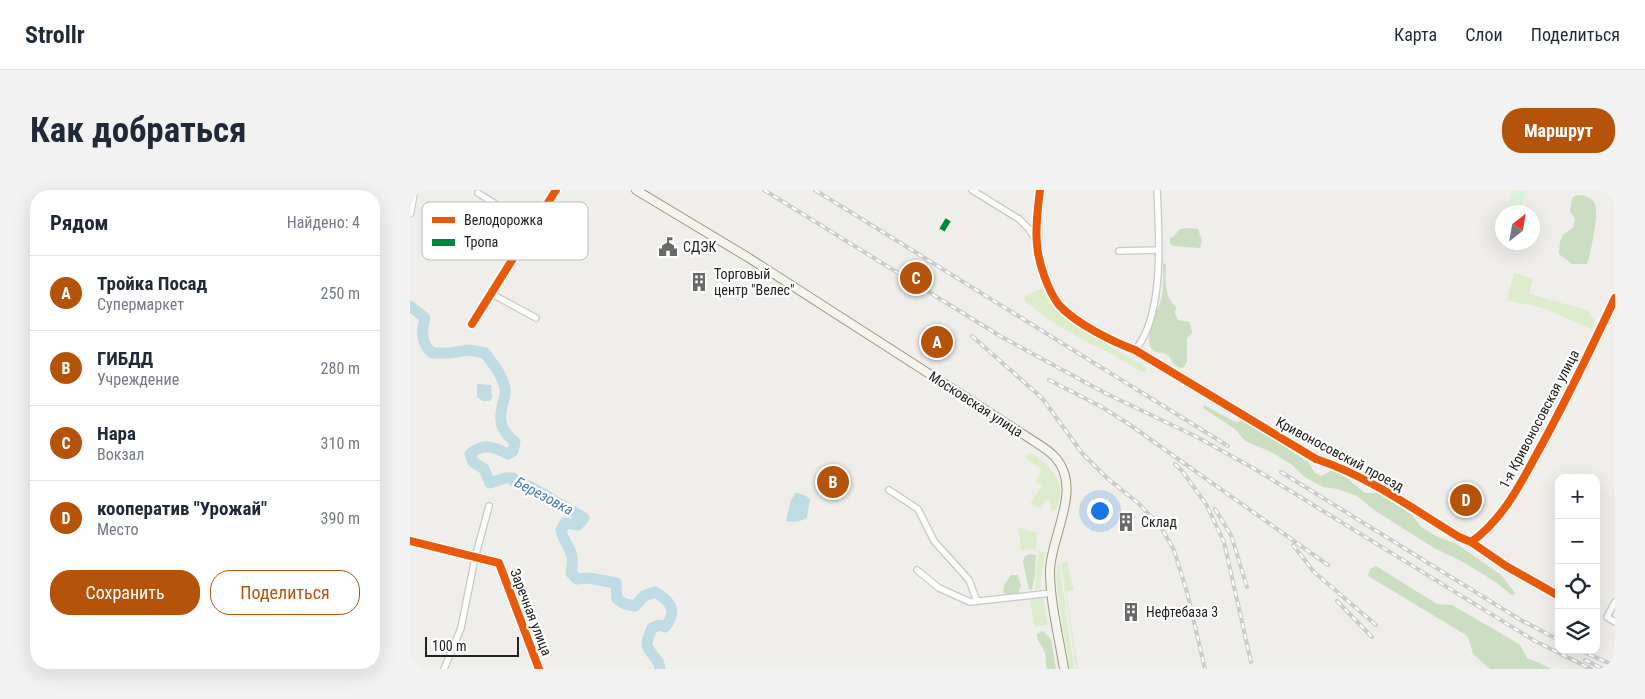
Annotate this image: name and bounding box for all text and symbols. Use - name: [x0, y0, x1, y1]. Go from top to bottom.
- text: Strollr: [25, 21, 85, 49]
- text: Карта: [1394, 24, 1437, 45]
- text: Слои: [1465, 24, 1503, 45]
- text: Поделиться: [1531, 24, 1620, 45]
- button: Маршрут: [1502, 108, 1615, 153]
- text: Как добраться: [30, 110, 246, 151]
- legend: [422, 202, 588, 260]
- north arrow: [1495, 205, 1540, 250]
- text: Рядом: [50, 211, 109, 235]
- text: Велодорожка: [464, 212, 543, 228]
- text: Найдено: 4: [287, 213, 360, 232]
- text: Тропа: [464, 234, 498, 250]
- public building icon: СДЭК: [657, 236, 679, 258]
- place label: СДЭК: [683, 239, 716, 255]
- pin: C: [900, 259, 932, 297]
- place label: Торговый центр "Велес": [714, 266, 794, 298]
- building icon: Торговый центр "Велес": [688, 271, 710, 293]
- text: Тройка Посад: [97, 272, 207, 295]
- text: A: [61, 284, 71, 303]
- text: 250 m: [321, 284, 360, 303]
- text: Супермаркет: [97, 295, 184, 314]
- pin: A: [921, 323, 953, 361]
- text: ГИБДД: [97, 347, 153, 370]
- street label: 1-я Кривоносовская улица: [1496, 347, 1582, 491]
- text: B: [62, 359, 70, 378]
- text: 280 m: [321, 359, 360, 378]
- street label: Московская улица: [926, 368, 1026, 440]
- text: Учреждение: [97, 370, 179, 389]
- street label: Кривоносовский проезд: [1273, 413, 1407, 495]
- text: Нара: [97, 422, 136, 445]
- text: C: [61, 434, 71, 453]
- text: 310 m: [321, 434, 360, 453]
- text: Вокзал: [97, 445, 144, 464]
- pin: B: [817, 463, 849, 501]
- water label: Березовка: [512, 473, 576, 519]
- map controls: [1555, 474, 1600, 654]
- button: +: [1555, 474, 1600, 519]
- pin: D: [1450, 481, 1482, 519]
- text: кооператив "Урожай": [97, 497, 267, 520]
- your location: [1087, 498, 1113, 524]
- text: D: [61, 509, 71, 528]
- text: 390 m: [321, 509, 360, 528]
- building icon: Склад: [1115, 511, 1137, 533]
- place label: Склад: [1141, 514, 1178, 530]
- button: −: [1555, 519, 1600, 564]
- text: Место: [97, 520, 138, 539]
- button: locate: [1555, 564, 1600, 609]
- street label: Заречная улица: [507, 566, 555, 658]
- button: Сохранить: [50, 570, 200, 615]
- button: Поделиться: [210, 570, 360, 615]
- building icon: Нефтебаза 3: [1120, 601, 1142, 623]
- place label: Нефтебаза 3: [1146, 604, 1218, 620]
- button: layers: [1555, 609, 1600, 654]
- scale bar: [425, 634, 519, 657]
- text: 100 m: [432, 638, 467, 654]

